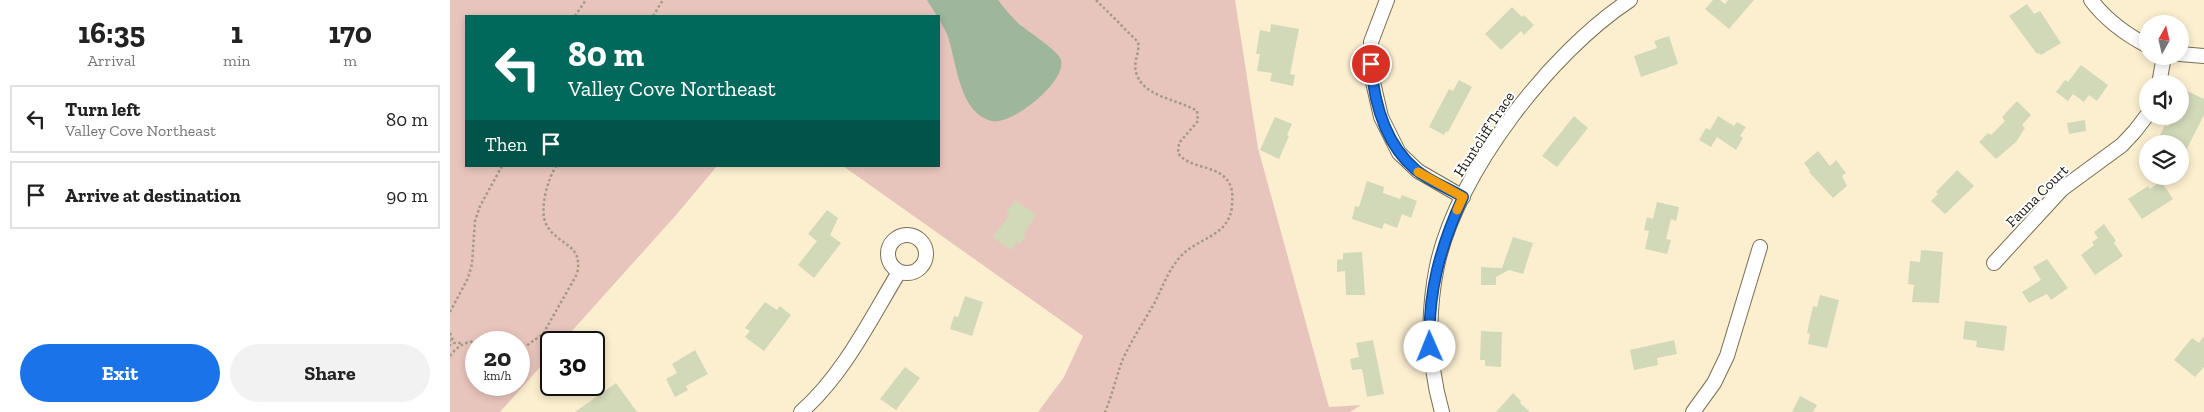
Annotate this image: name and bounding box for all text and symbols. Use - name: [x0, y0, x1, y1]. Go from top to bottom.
- text: 16:35: [78, 15, 145, 51]
- text: 1: [231, 15, 243, 51]
- text: 170: [328, 15, 372, 51]
- north arrow: [2139, 15, 2189, 65]
- map controls: [2139, 15, 2189, 185]
- text: 80 m: [568, 33, 644, 75]
- icon: left: [485, 35, 550, 100]
- pin: [1350, 43, 1392, 85]
- icon: arrive: [1357, 50, 1385, 78]
- text: Arrival: [87, 51, 136, 70]
- text: min: [223, 51, 251, 70]
- text: m: [343, 51, 357, 70]
- text: Valley Cove Northeast: [568, 75, 776, 102]
- button: sound: [2139, 75, 2189, 125]
- street label: Huntcliff Trace: [1450, 88, 1518, 180]
- text: Turn left: [65, 98, 140, 121]
- icon: left: [22, 105, 50, 133]
- text: 80 m: [386, 108, 428, 131]
- text: Valley Cove Northeast: [65, 121, 216, 140]
- icon: arrive: [537, 130, 565, 158]
- text: Then: [485, 133, 527, 156]
- button: layers: [2139, 135, 2189, 185]
- street label: Fauna Court: [2002, 161, 2072, 231]
- icon: arrive: [22, 181, 50, 209]
- text: Arrive at destination: [65, 184, 241, 207]
- text: 90 m: [386, 184, 428, 207]
- position arrow: [1403, 320, 1455, 372]
- speed limit sign: 30: [540, 331, 605, 396]
- text: 20: [484, 342, 511, 372]
- button: Exit: [20, 344, 220, 402]
- button: Share: [230, 344, 430, 402]
- text: km/h: [484, 369, 511, 383]

